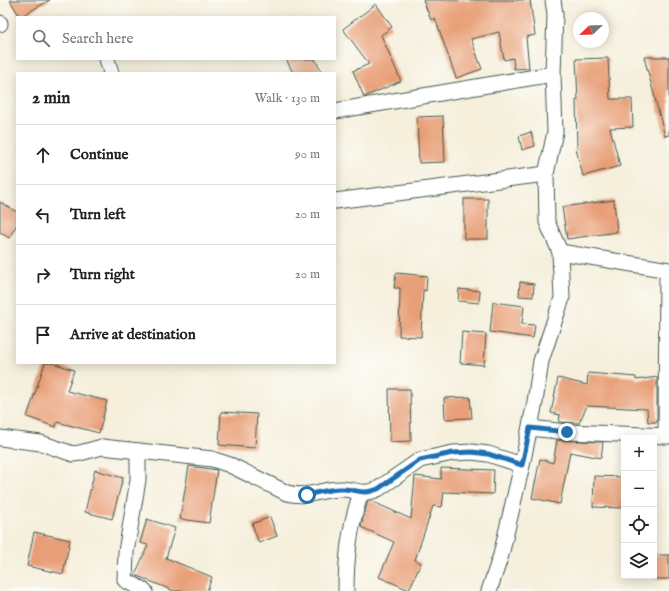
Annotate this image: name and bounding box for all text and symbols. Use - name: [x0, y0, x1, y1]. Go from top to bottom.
- north arrow: [573, 12, 609, 48]
- search box: [16, 16, 336, 60]
- icon: search: [30, 27, 52, 49]
- text: Search here: [62, 29, 133, 48]
- text: 2 min: [32, 88, 70, 109]
- text: Walk · 130 m: [255, 90, 320, 107]
- icon: ahead: [32, 144, 54, 166]
- text: Continue: [70, 145, 128, 164]
- text: 90 m: [295, 146, 320, 163]
- icon: left: [32, 204, 54, 226]
- text: Turn left: [70, 205, 126, 224]
- text: 20 m: [295, 206, 320, 223]
- icon: right: [32, 264, 54, 286]
- text: Turn right: [70, 265, 135, 284]
- text: 20 m: [295, 266, 320, 283]
- icon: arrive: [32, 324, 54, 346]
- text: Arrive at destination: [70, 325, 196, 344]
- route end: [558, 423, 576, 441]
- map controls: [621, 435, 657, 579]
- button: +: [621, 435, 657, 471]
- button: −: [621, 471, 657, 507]
- route start: [298, 486, 316, 504]
- button: locate: [621, 507, 657, 543]
- button: layers: [621, 543, 657, 579]

